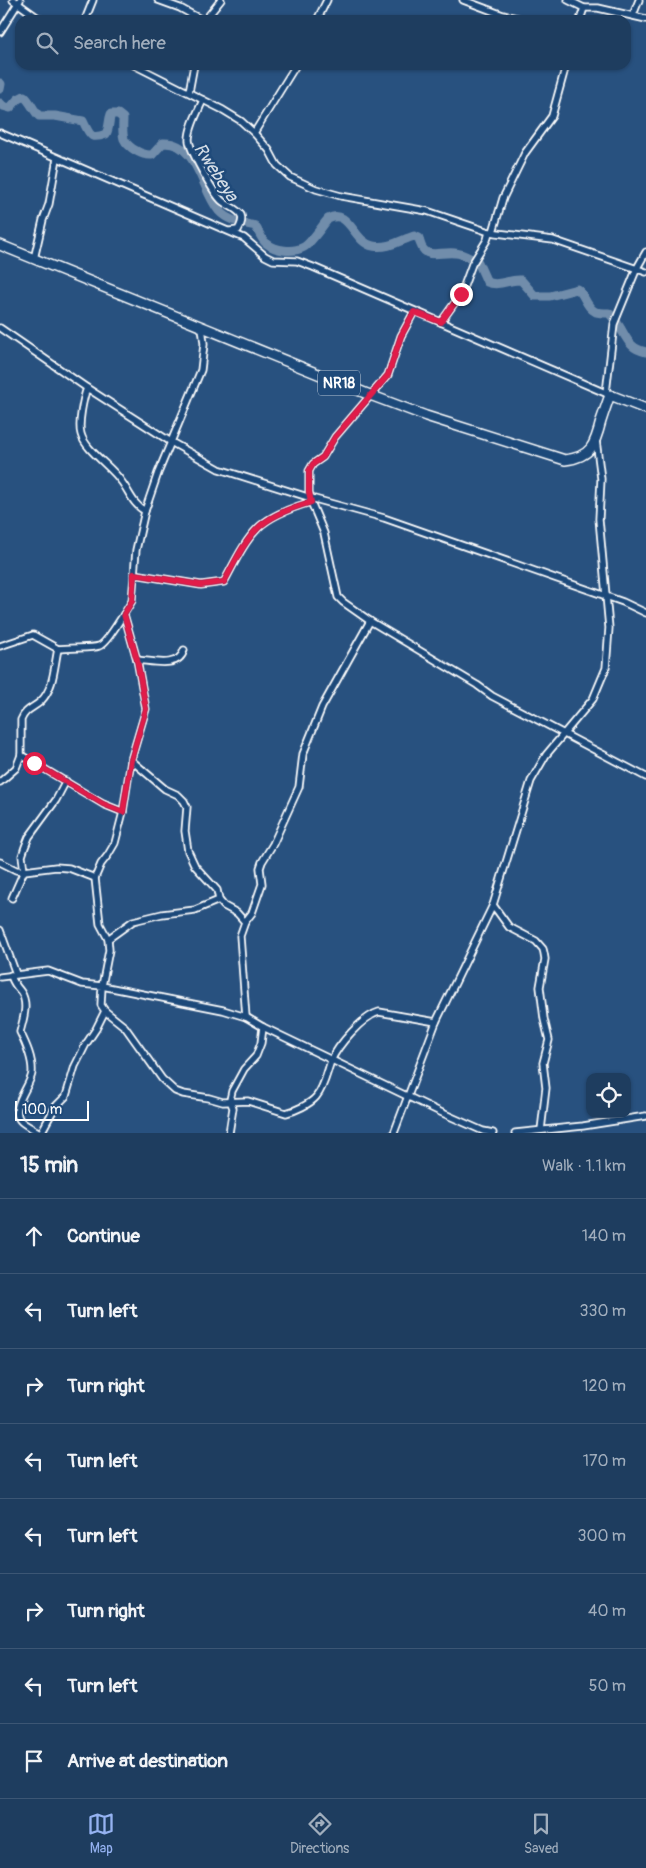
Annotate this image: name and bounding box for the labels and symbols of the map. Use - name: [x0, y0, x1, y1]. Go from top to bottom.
- water label: Rwebeya: [188, 139, 244, 207]
- route end: [450, 283, 473, 306]
- road number: NR18: [318, 370, 360, 396]
- route start: [23, 752, 46, 775]
- scale bar: [15, 1098, 89, 1121]

